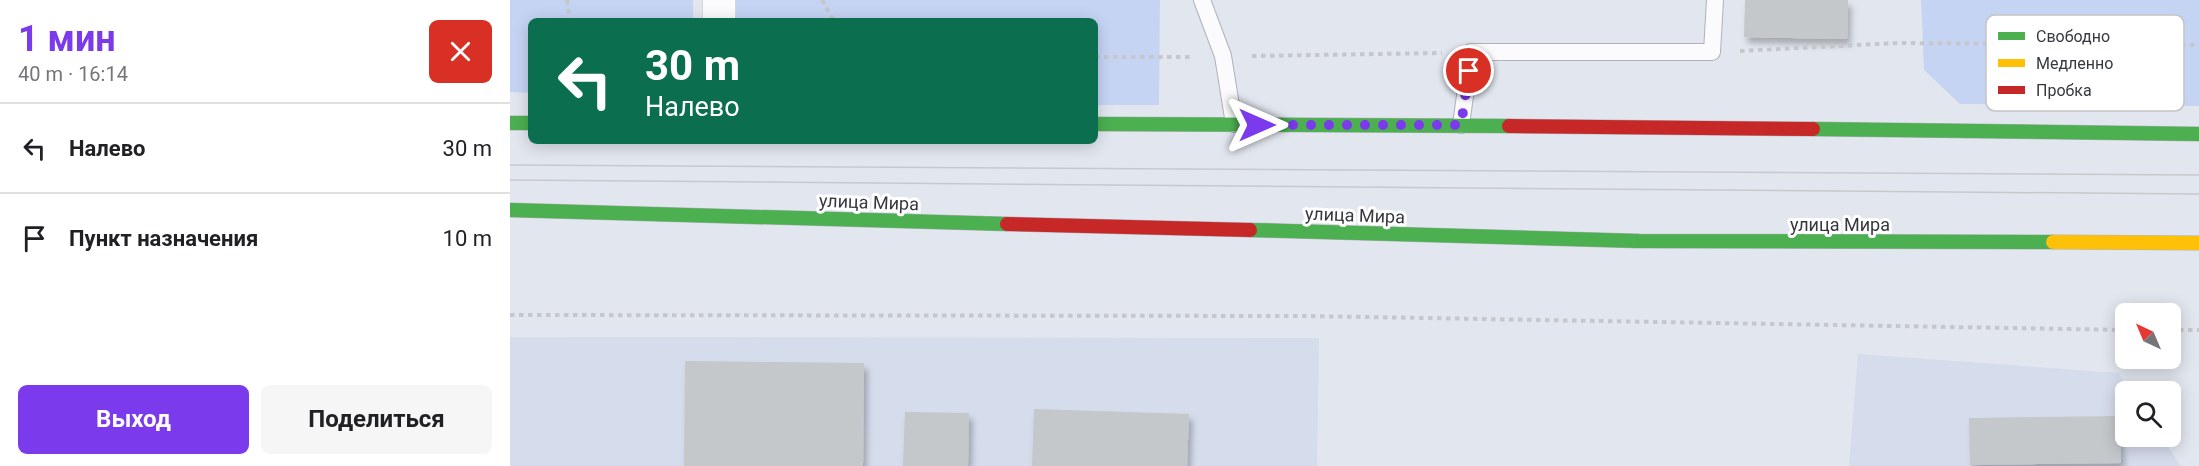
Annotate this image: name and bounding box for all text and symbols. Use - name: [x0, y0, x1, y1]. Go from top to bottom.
- legend: [1986, 15, 2184, 111]
- text: 1 мин: [18, 18, 116, 60]
- button: close: [429, 20, 492, 83]
- text: Свободно: [2036, 27, 2110, 46]
- text: 30 m: [645, 41, 740, 90]
- icon: left: [546, 42, 624, 120]
- pin: [1443, 45, 1494, 96]
- icon: arrive: [1452, 54, 1485, 87]
- text: Медленно: [2036, 54, 2113, 73]
- text: 40 m · 16:14: [18, 62, 128, 86]
- text: Пробка: [2036, 81, 2092, 100]
- text: Налево: [645, 91, 740, 123]
- position arrow: [1225, 93, 1289, 157]
- icon: left: [18, 132, 51, 165]
- text: Налево: [69, 136, 146, 161]
- text: 30 m: [443, 136, 492, 161]
- street label: улица Мира: [819, 190, 919, 214]
- street label: улица Мира: [1305, 203, 1405, 227]
- street label: улица Мира: [1790, 214, 1890, 235]
- icon: arrive: [18, 222, 51, 255]
- text: Пункт назначения: [69, 226, 258, 251]
- text: 10 m: [443, 226, 492, 251]
- north arrow: [2115, 303, 2181, 369]
- map controls: [2115, 303, 2181, 447]
- button: search: [2115, 381, 2181, 447]
- button: Выход: [18, 385, 249, 454]
- button: Поделиться: [261, 385, 492, 454]

